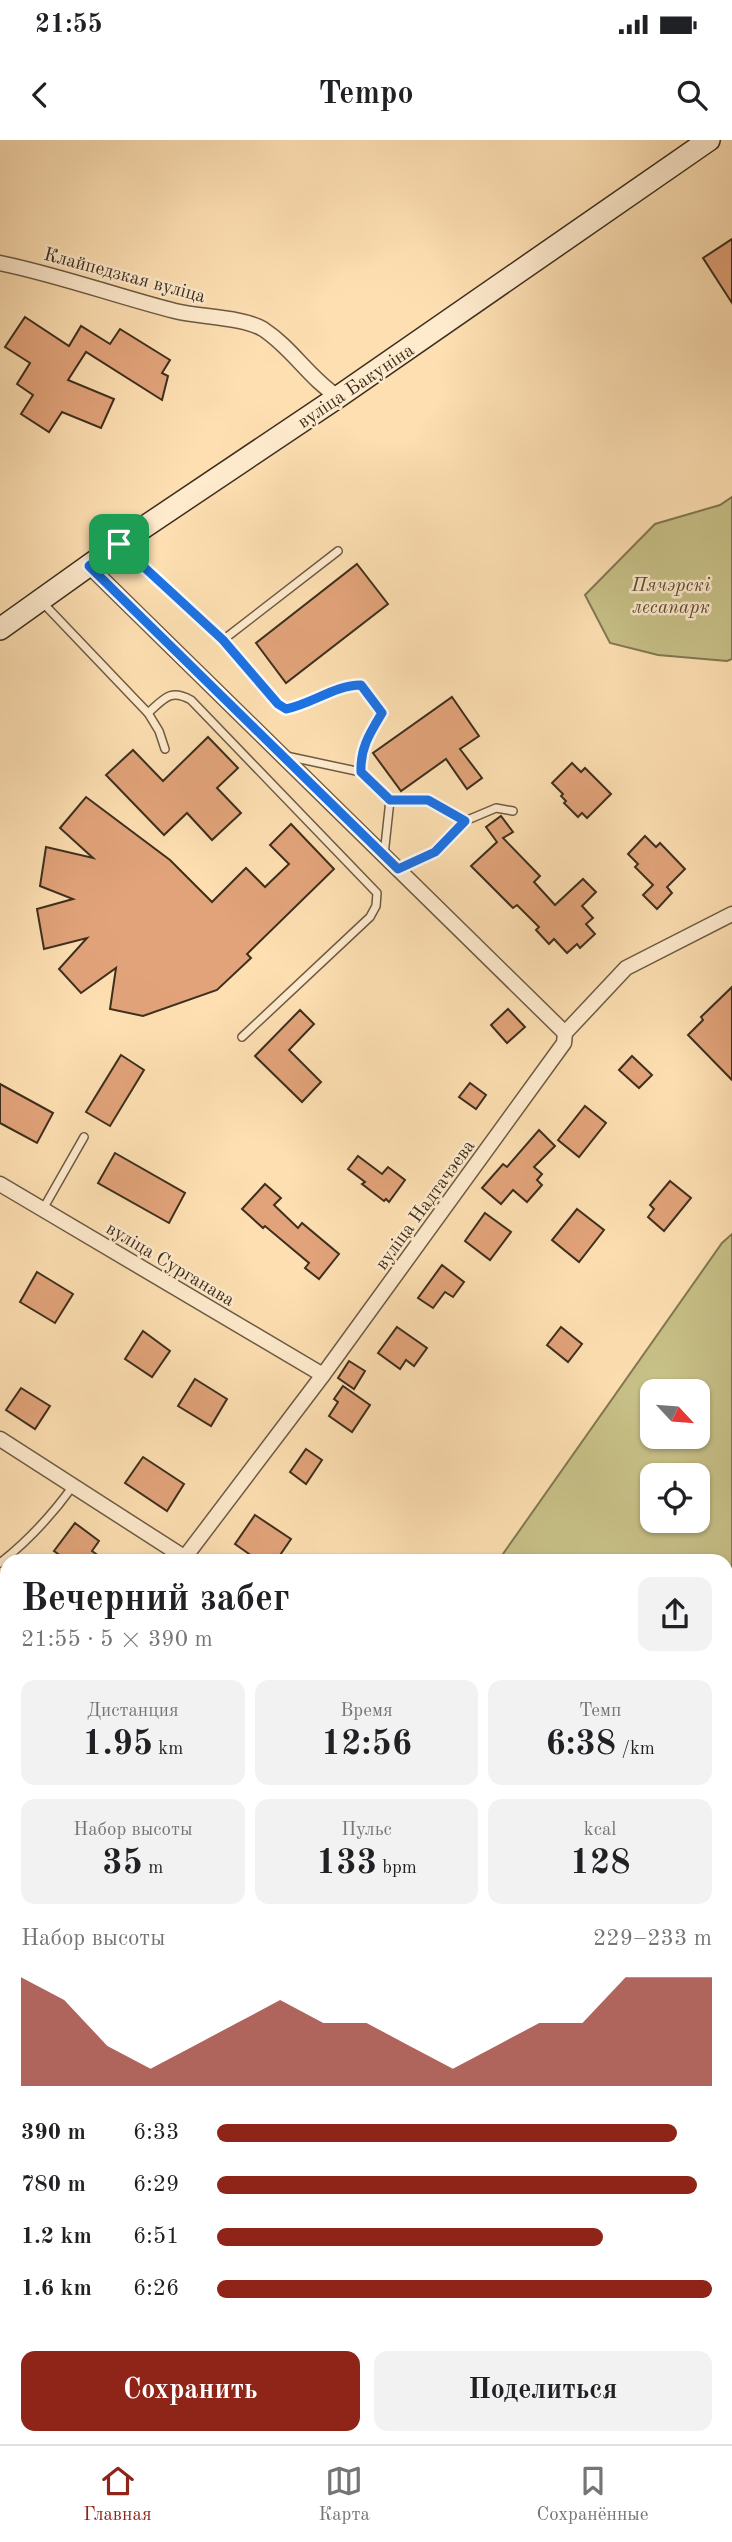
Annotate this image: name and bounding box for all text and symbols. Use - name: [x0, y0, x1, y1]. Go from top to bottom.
- text: 21:55: [35, 12, 103, 38]
- icon: back: [21, 76, 59, 114]
- icon: search: [673, 76, 711, 114]
- text: Tempo: [318, 79, 414, 111]
- street label: Клайпедзкая вуліца: [41, 246, 208, 307]
- street label: вуліца Бакуніна: [295, 341, 418, 433]
- pin: [89, 514, 149, 574]
- icon: arrive: [100, 525, 138, 563]
- park label: Пячэрскі лесапарк: [631, 577, 711, 618]
- street label: вуліца Надтачэева: [373, 1137, 480, 1274]
- street label: вуліца Сурганава: [102, 1219, 238, 1311]
- north arrow: [640, 1379, 710, 1449]
- map controls: [640, 1379, 710, 1533]
- button: locate: [640, 1463, 710, 1533]
- button: share: [638, 1577, 712, 1651]
- text: Вечерний забег: [21, 1581, 290, 1619]
- text: 21:55 · 5 × 390 m: [21, 1628, 213, 1651]
- text: Дистанция: [87, 1702, 179, 1721]
- text: Время: [340, 1702, 393, 1721]
- text: Темп: [579, 1702, 621, 1721]
- text: 1.95: [82, 1727, 153, 1762]
- text: 12:56: [321, 1727, 412, 1762]
- text: 6:38: [545, 1727, 616, 1762]
- text: km: [153, 1740, 183, 1759]
- text: /km: [616, 1740, 655, 1759]
- text: Набор высоты: [73, 1821, 192, 1840]
- text: Пульс: [341, 1821, 392, 1840]
- text: kcal: [584, 1821, 617, 1840]
- text: 35: [102, 1846, 143, 1881]
- text: 133: [316, 1846, 377, 1881]
- text: 128: [570, 1846, 631, 1881]
- text: m: [143, 1859, 163, 1878]
- text: bpm: [377, 1859, 417, 1878]
- text: Набор высоты: [21, 1927, 165, 1950]
- text: 229–233 m: [593, 1927, 712, 1950]
- text: 390 m: [21, 2121, 86, 2144]
- text: 6:33: [133, 2121, 179, 2144]
- text: 780 m: [21, 2173, 86, 2196]
- text: 6:29: [133, 2173, 179, 2196]
- text: 1.2 km: [21, 2225, 92, 2248]
- text: 6:51: [133, 2225, 179, 2248]
- text: 1.6 km: [21, 2277, 92, 2300]
- text: 6:26: [133, 2277, 179, 2300]
- button: Сохранить: [21, 2351, 360, 2431]
- button: Поделиться: [374, 2351, 712, 2431]
- tab: Главная: [83, 2462, 152, 2527]
- tab: Карта: [318, 2462, 370, 2527]
- tab: Сохранённые: [537, 2462, 649, 2527]

